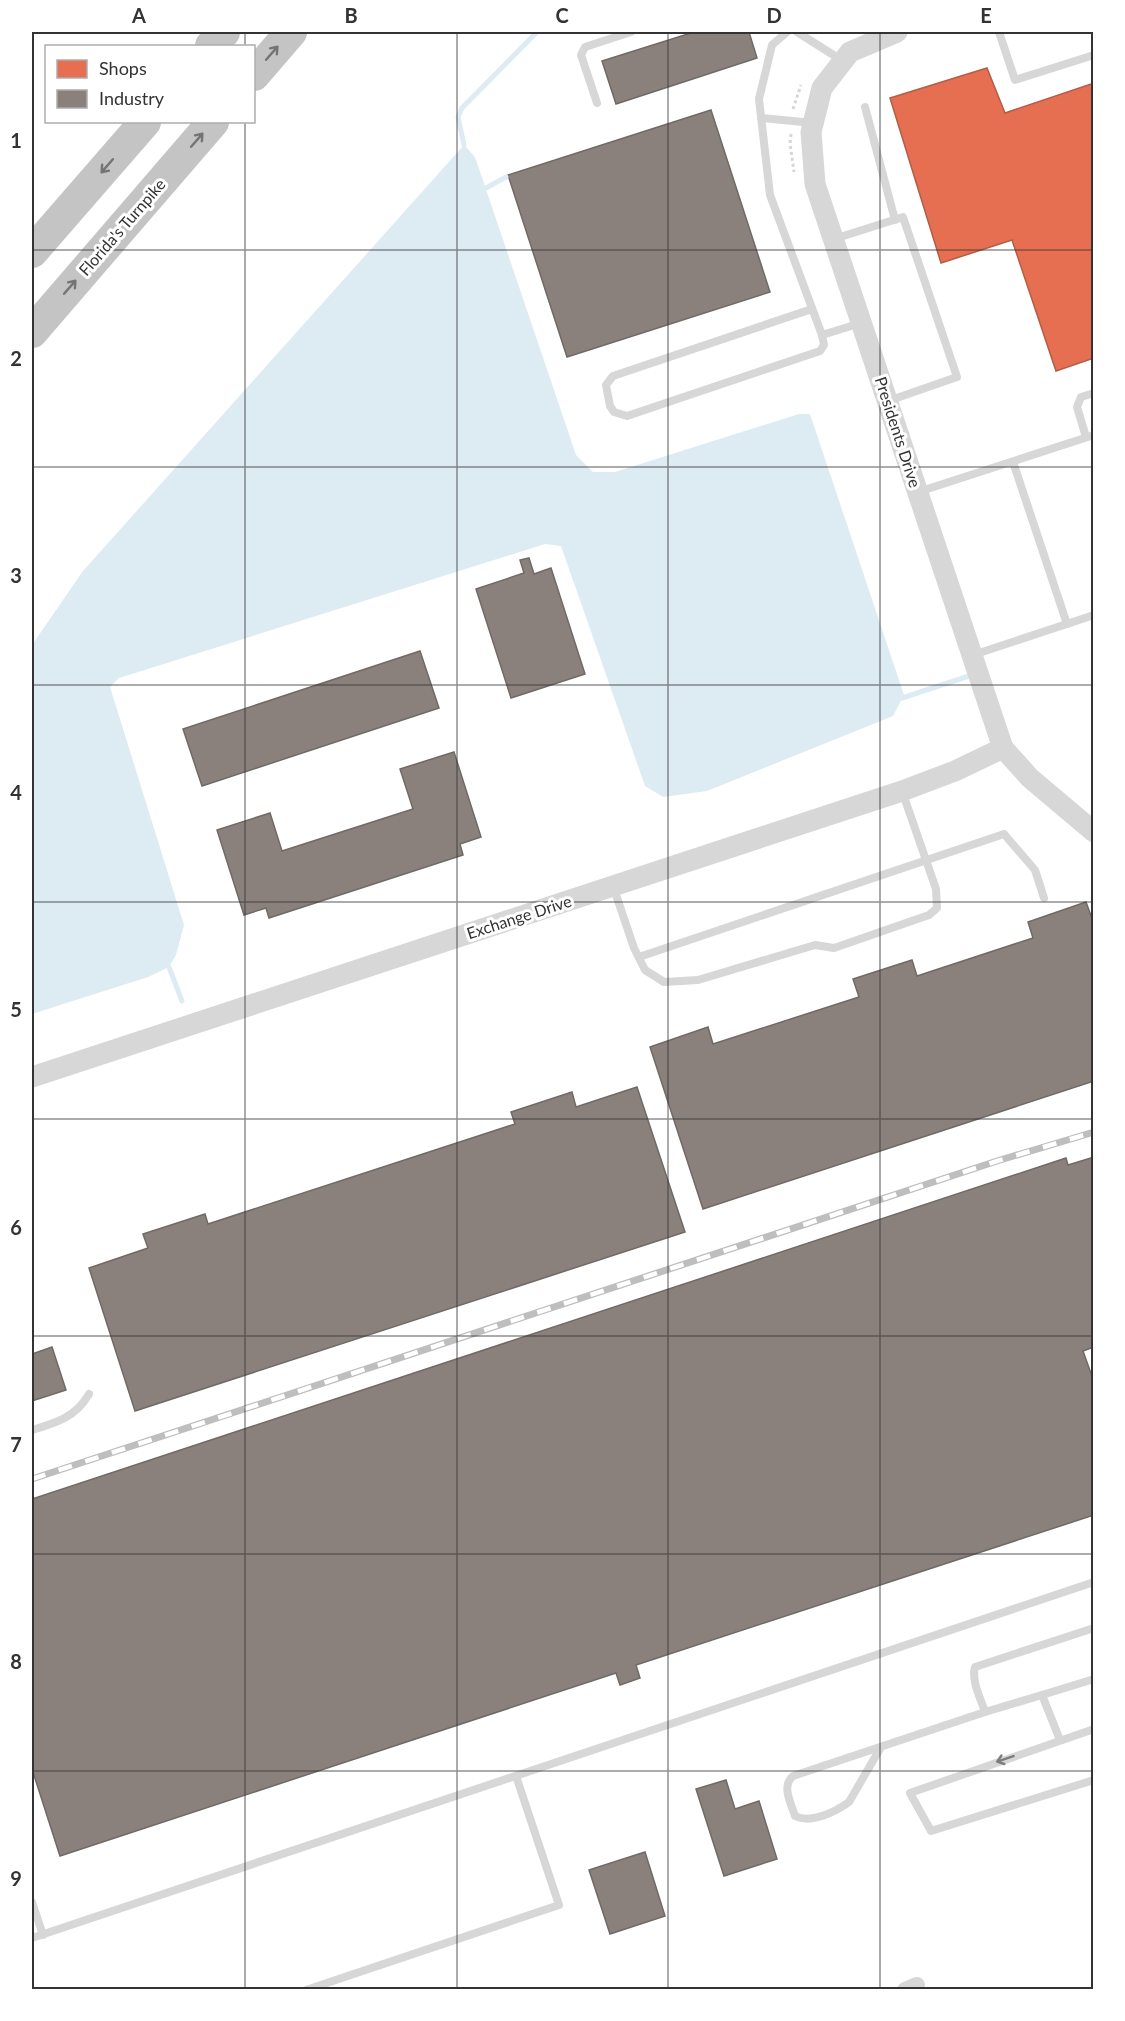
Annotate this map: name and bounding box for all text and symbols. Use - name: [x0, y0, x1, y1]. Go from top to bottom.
- text: A: [131, 3, 146, 27]
- text: B: [344, 3, 358, 27]
- text: C: [555, 3, 569, 27]
- text: D: [766, 3, 782, 27]
- text: E: [980, 3, 992, 27]
- legend: [45, 45, 255, 123]
- one-way arrow: [266, 45, 279, 61]
- text: Shops: [99, 57, 147, 79]
- text: Industry: [99, 87, 165, 109]
- text: 1: [10, 128, 22, 152]
- one-way arrow: [191, 132, 204, 148]
- one-way arrow: [100, 158, 114, 173]
- street label: Florida's Turnpike: [74, 174, 169, 279]
- one-way arrow: [63, 280, 77, 295]
- text: 2: [10, 346, 22, 370]
- street label: Presidents Drive: [872, 374, 925, 490]
- text: 3: [10, 563, 22, 587]
- text: 4: [10, 780, 22, 804]
- street label: Exchange Drive: [464, 891, 574, 942]
- text: 5: [10, 997, 22, 1021]
- text: 6: [10, 1215, 22, 1239]
- text: 7: [10, 1432, 22, 1456]
- text: 8: [10, 1649, 22, 1673]
- one-way arrow: [996, 1755, 1015, 1766]
- text: 9: [10, 1866, 22, 1890]

